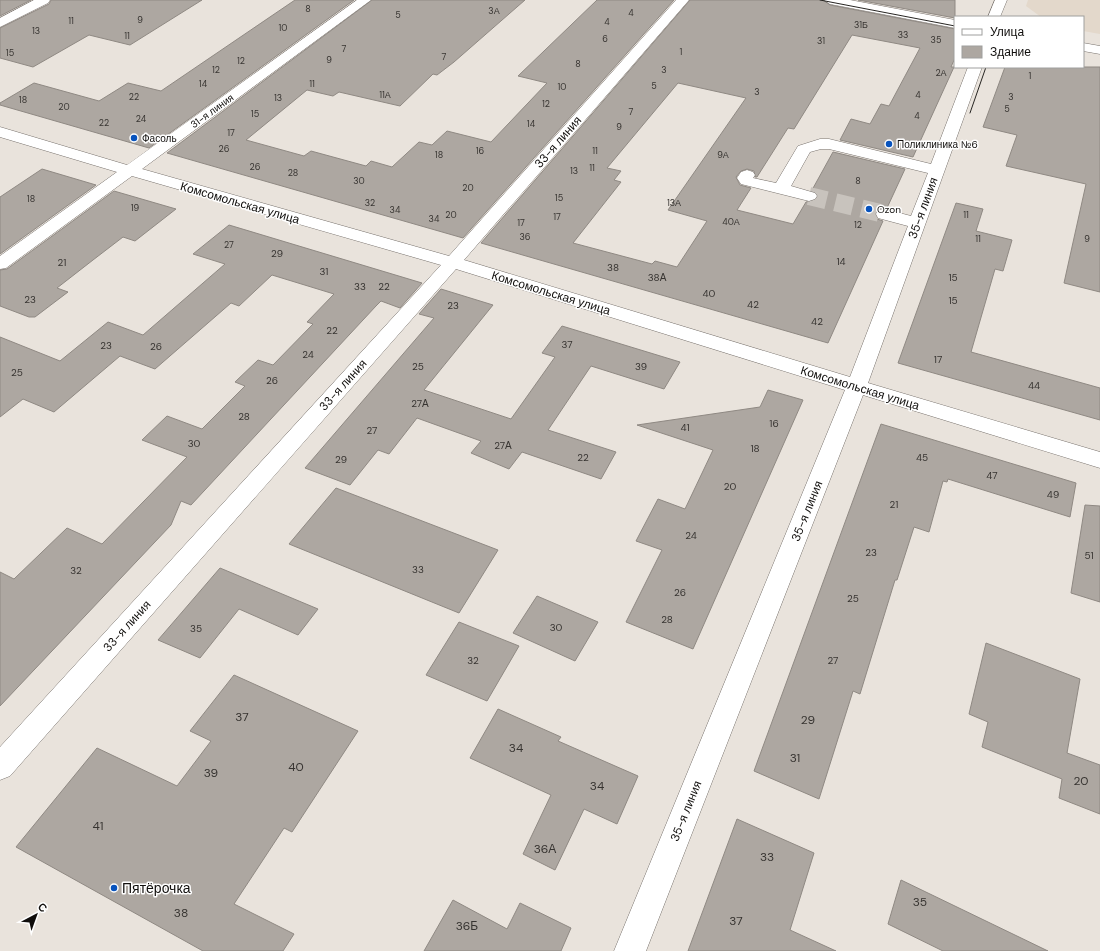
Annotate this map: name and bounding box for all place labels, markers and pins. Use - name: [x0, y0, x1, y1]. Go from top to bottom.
- place label: Фасоль: [142, 132, 177, 145]
- marker: Фасоль: [129, 133, 139, 143]
- place label: Поликлиника №6: [897, 138, 978, 151]
- marker: Поликлиника №6: [884, 139, 894, 149]
- place label: Ozon: [877, 203, 901, 216]
- marker: Ozon: [864, 204, 874, 214]
- place label: Пятёрочка: [122, 879, 191, 897]
- marker: Пятёрочка: [109, 883, 119, 893]

